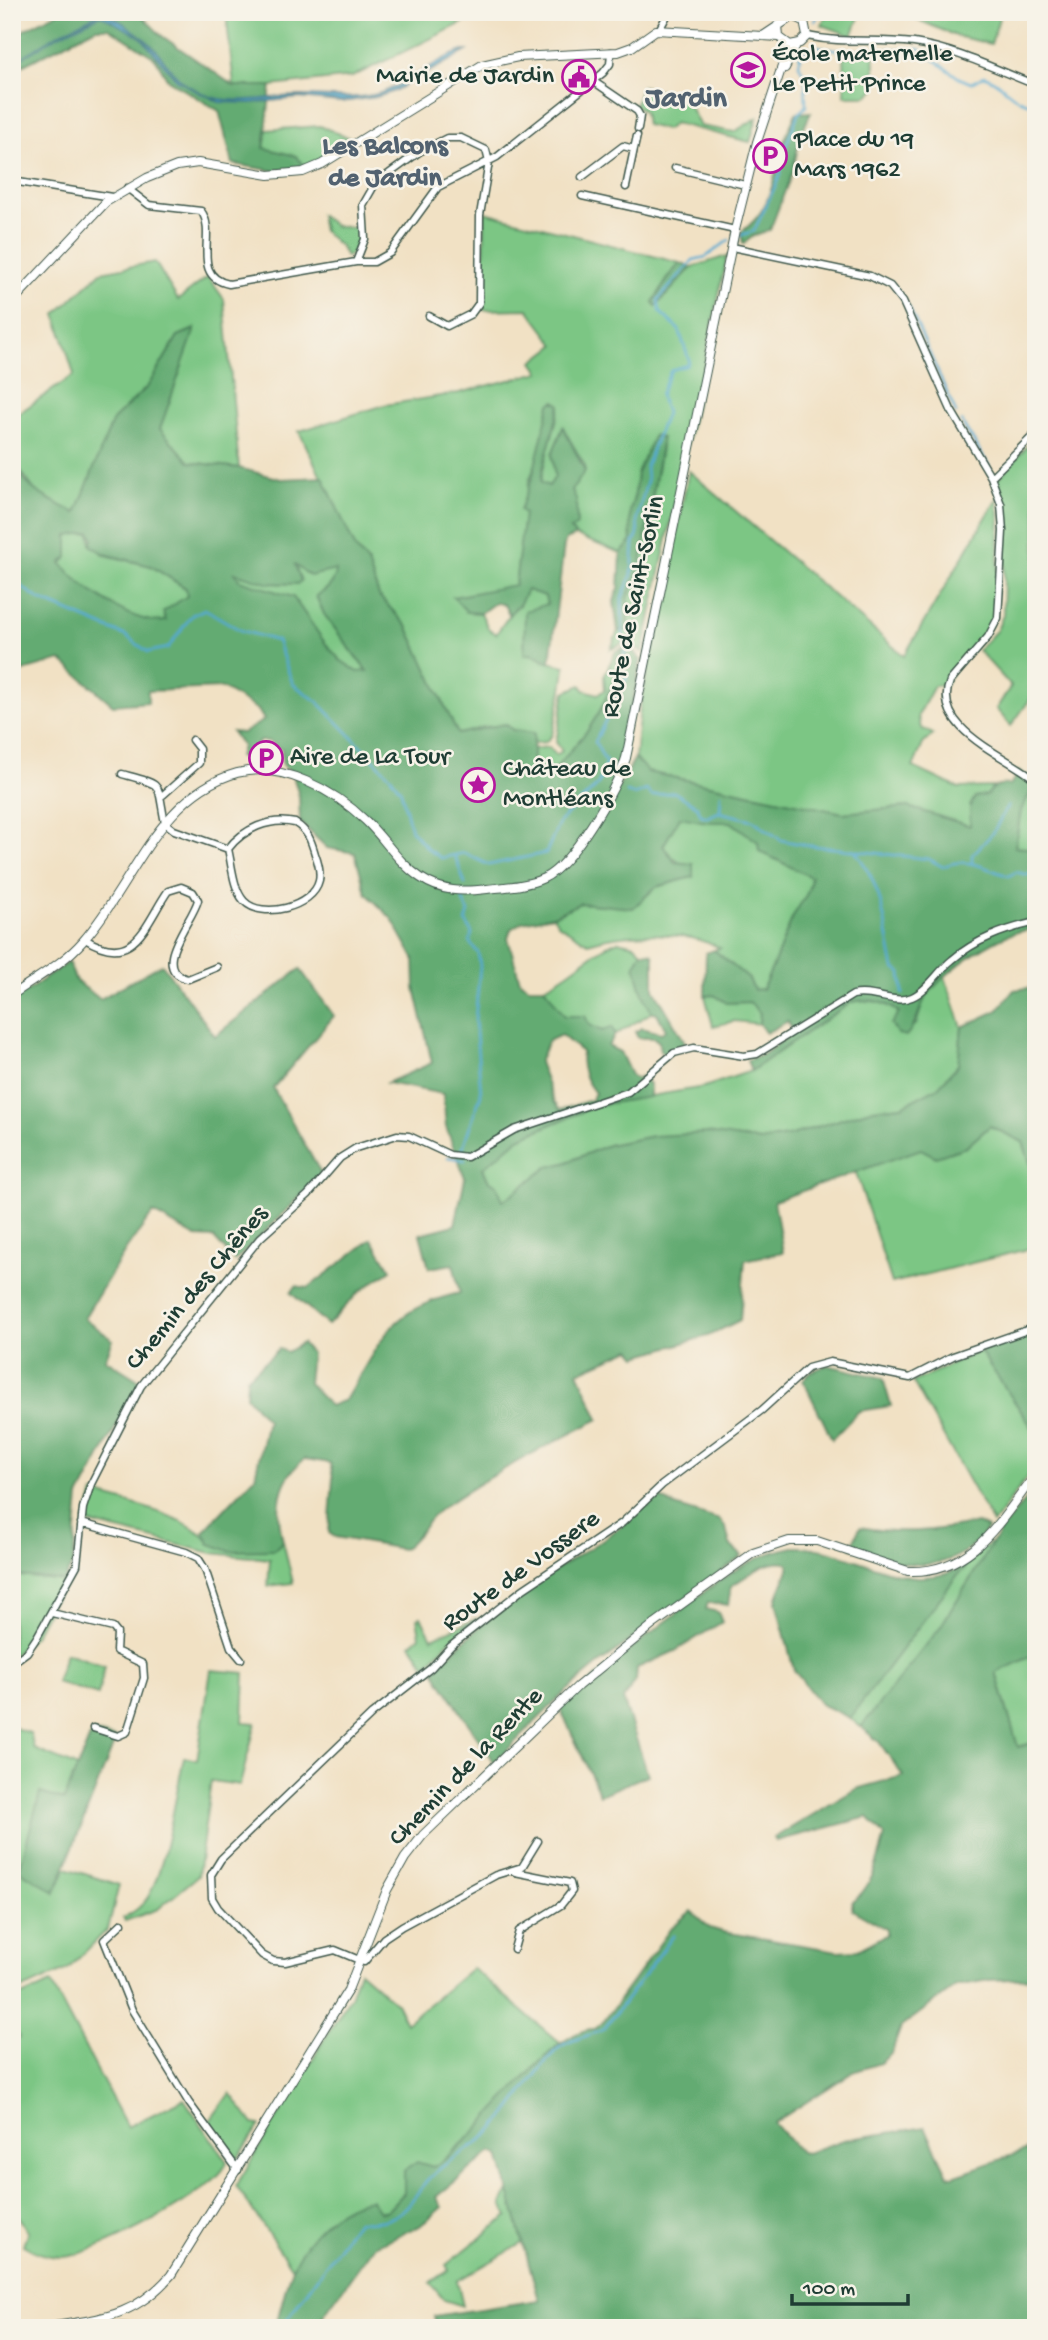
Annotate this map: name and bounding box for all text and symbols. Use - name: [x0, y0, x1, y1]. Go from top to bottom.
- place label: École maternelle Le Petit Prince: [772, 40, 953, 101]
- school or university icon: École maternelle Le Petit Prince: [729, 51, 767, 89]
- public building icon: Mairie de Jardin: [560, 58, 598, 96]
- place label: Mairie de Jardin: [376, 62, 555, 93]
- district label: Jardin: [644, 83, 727, 118]
- place label: Place du 19 Mars 1962: [793, 126, 914, 187]
- district label: Les Balcons de Jardin: [322, 131, 449, 196]
- parking icon: Place du 19 Mars 1962: [751, 137, 789, 175]
- street label: Route de Saint-Sorlin: [596, 493, 674, 721]
- parking icon: Aire de La Tour: [247, 739, 285, 777]
- place label: Aire de La Tour: [290, 743, 452, 774]
- place label: Château de Montléans: [503, 755, 632, 816]
- place icon: Château de Montléans: [459, 766, 497, 804]
- street label: Chemin des Chênes: [120, 1199, 277, 1378]
- street label: Route de Vossere: [437, 1504, 607, 1640]
- street label: Chemin de la Rente: [383, 1682, 551, 1854]
- scale bar: [792, 2263, 908, 2307]
- text: 100 m: [802, 2278, 855, 2303]

